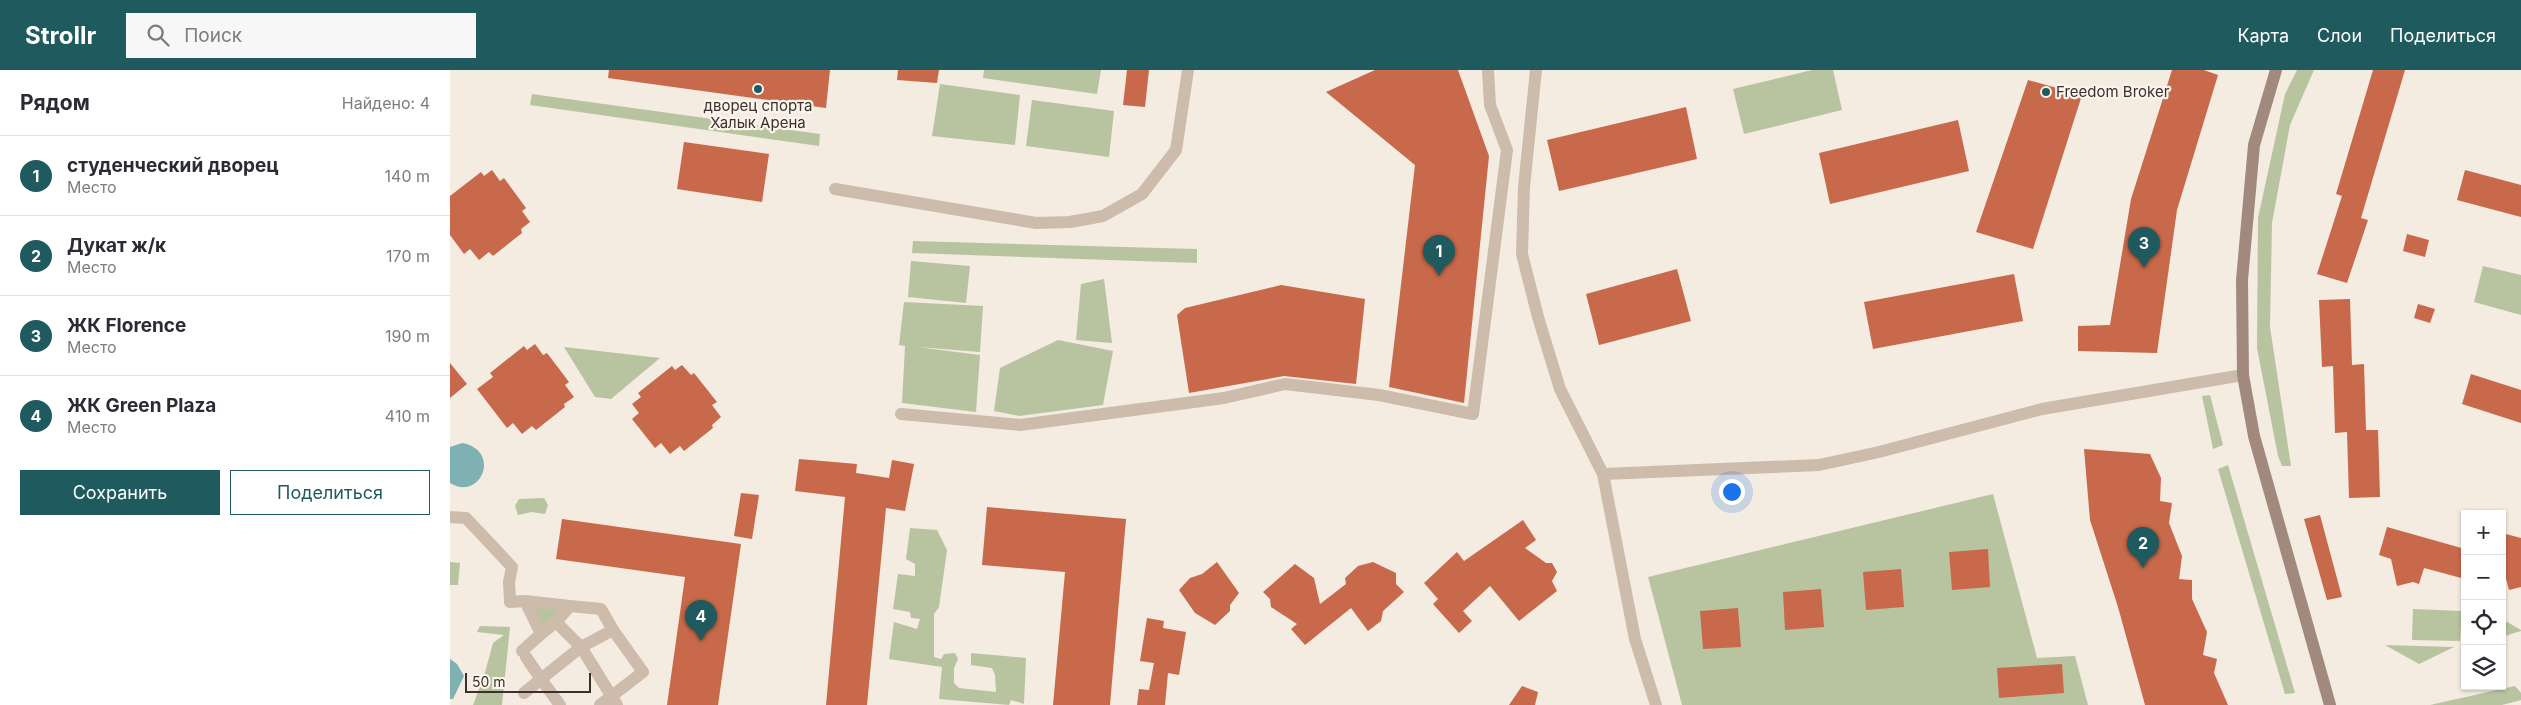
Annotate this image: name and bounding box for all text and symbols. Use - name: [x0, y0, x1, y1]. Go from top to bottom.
- search box: [126, 13, 476, 58]
- text: Strollr: [25, 21, 96, 50]
- icon: search: [144, 21, 172, 49]
- text: Поиск: [184, 24, 242, 47]
- text: Карта: [2237, 25, 2289, 46]
- text: Слои: [2317, 25, 2362, 46]
- text: Поделиться: [2390, 25, 2496, 46]
- place label: Freedom Broker: [2056, 82, 2170, 101]
- marker: дворец спорта Халык Арена: [752, 83, 764, 95]
- marker: Freedom Broker: [2040, 86, 2052, 98]
- text: Рядом: [20, 90, 90, 115]
- text: Найдено: 4: [342, 93, 430, 113]
- place label: дворец спорта Халык Арена: [704, 96, 812, 132]
- text: студенческий дворец: [67, 154, 279, 177]
- text: 1: [33, 166, 39, 186]
- text: 140 m: [385, 166, 430, 186]
- text: Место: [67, 177, 117, 197]
- pin: 3: [2128, 227, 2160, 268]
- text: Дукат ж/к: [67, 234, 166, 257]
- pin: 1: [1423, 235, 1455, 276]
- text: 2: [31, 246, 41, 266]
- text: 170 m: [386, 246, 430, 266]
- text: Место: [67, 257, 117, 277]
- text: ЖК Florence: [67, 314, 186, 337]
- text: 3: [31, 326, 41, 346]
- text: 190 m: [385, 326, 430, 346]
- text: Место: [67, 337, 117, 357]
- text: ЖК Green Plaza: [67, 394, 216, 417]
- text: 4: [31, 406, 41, 426]
- text: 410 m: [385, 406, 430, 426]
- text: Место: [67, 417, 117, 437]
- button: Сохранить: [20, 470, 220, 515]
- button: Поделиться: [230, 470, 430, 515]
- your location: [1719, 479, 1745, 505]
- map controls: [2461, 510, 2506, 690]
- button: +: [2461, 510, 2506, 555]
- pin: 2: [2127, 527, 2159, 568]
- button: −: [2461, 555, 2506, 600]
- pin: 4: [685, 600, 717, 641]
- button: locate: [2461, 600, 2506, 645]
- button: layers: [2461, 645, 2506, 690]
- scale bar: [465, 670, 591, 693]
- text: 50 m: [472, 673, 506, 690]

